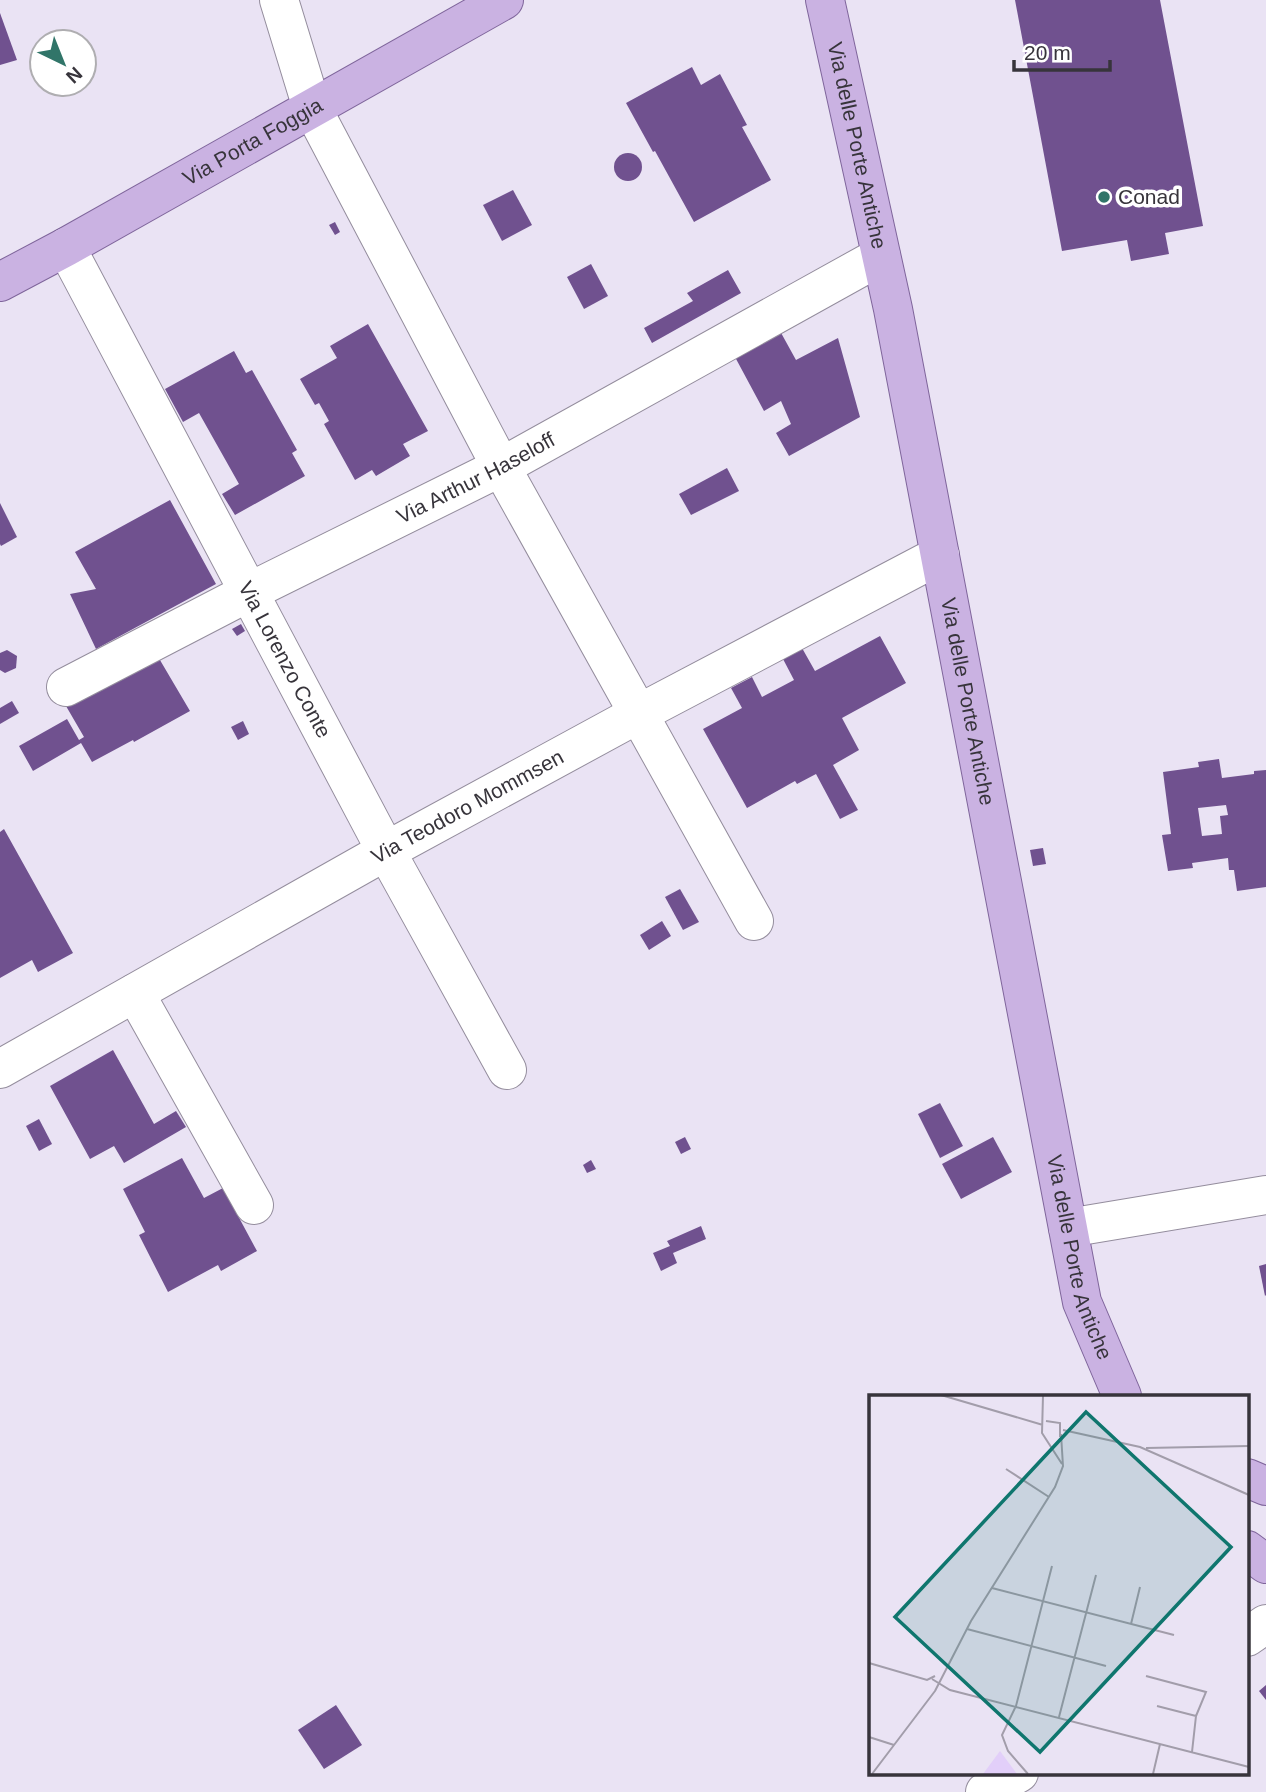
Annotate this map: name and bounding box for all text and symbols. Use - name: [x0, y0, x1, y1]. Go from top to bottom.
- north arrow: [28, 28, 98, 98]
- scale bar: [1014, 28, 1110, 72]
- street label: Via delle Porte Antiche: [824, 40, 891, 251]
- text: 20 m: [1024, 41, 1071, 64]
- text: N: [62, 63, 86, 87]
- street label: Via Porta Foggia: [179, 93, 326, 190]
- place label: Conad: [1118, 185, 1180, 208]
- marker: Conad: [1096, 189, 1112, 205]
- street label: Via Arthur Haseloff: [393, 427, 559, 528]
- street label: Via Lorenzo Conte: [234, 577, 336, 742]
- street label: Via delle Porte Antiche: [937, 596, 999, 807]
- street label: Via Teodoro Mommsen: [367, 745, 567, 868]
- street label: Via delle Porte Antiche: [1043, 1153, 1117, 1363]
- inset map: [869, 1395, 1248, 1774]

